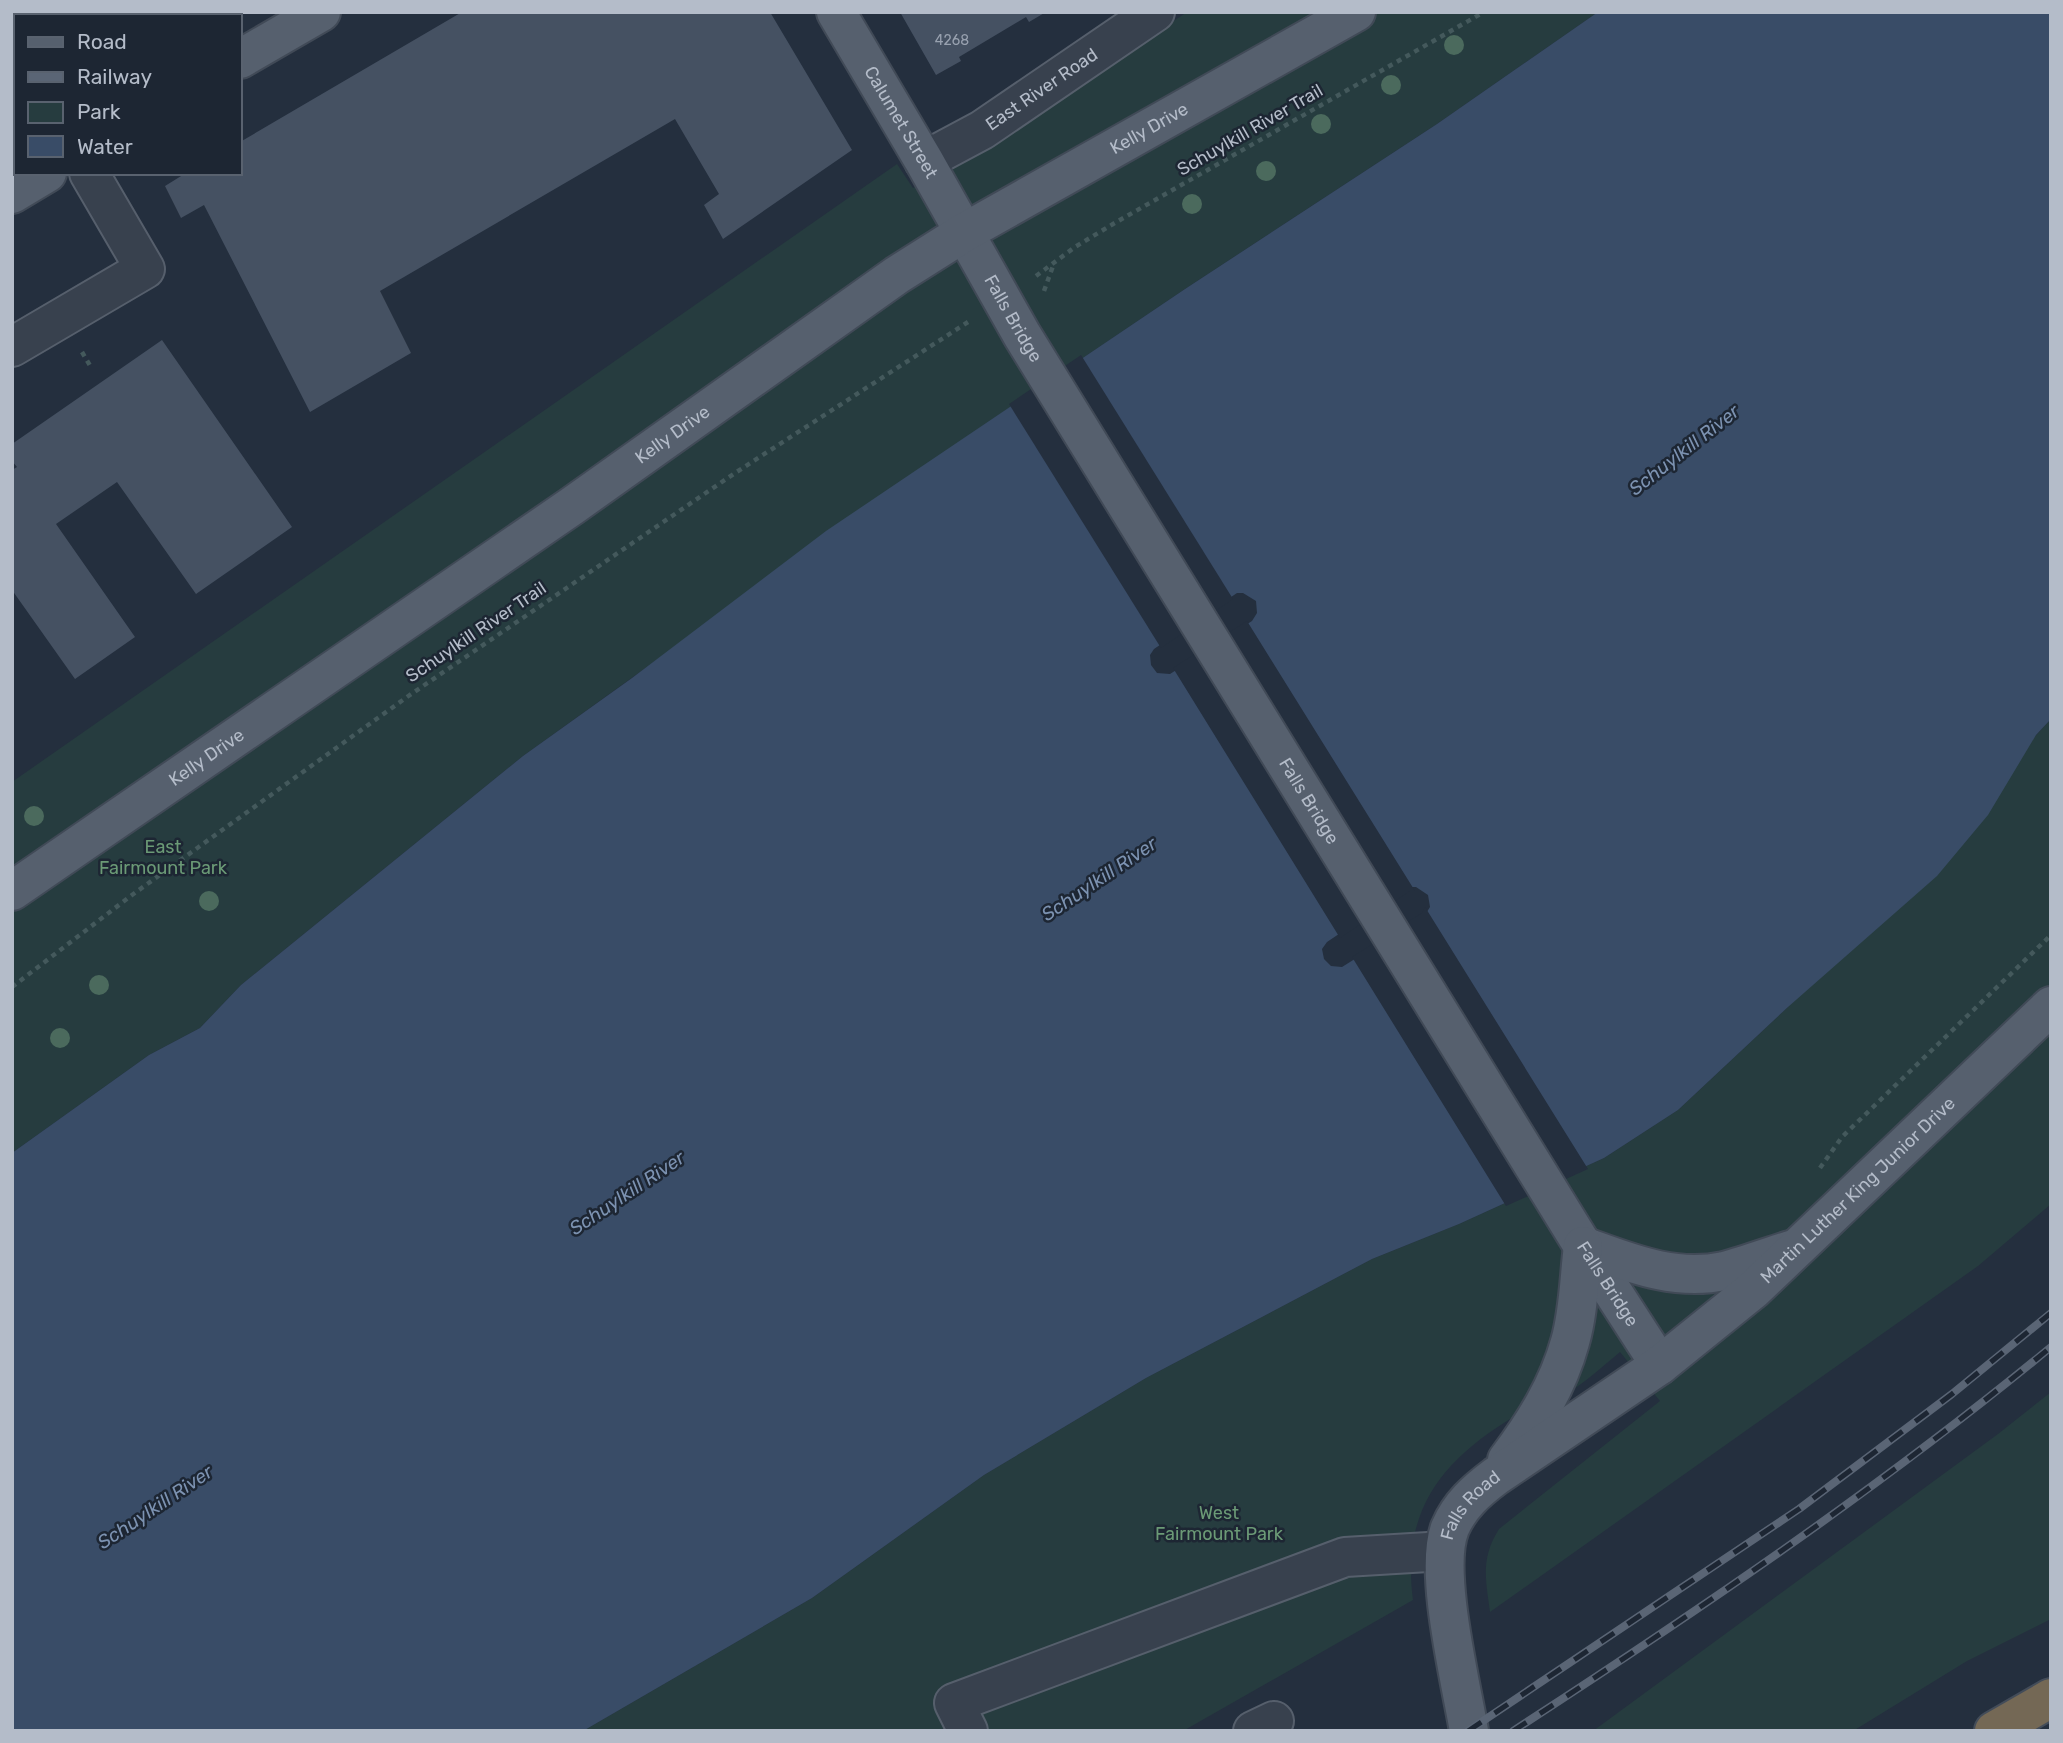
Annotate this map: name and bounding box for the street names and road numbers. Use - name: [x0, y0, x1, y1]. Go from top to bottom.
- street label: East River Road: [981, 43, 1102, 135]
- street label: Calumet Street: [859, 62, 943, 182]
- street label: Schuylkill River Trail: [1173, 79, 1327, 181]
- street label: Kelly Drive: [1106, 98, 1192, 159]
- street label: Falls Bridge: [979, 271, 1047, 366]
- street label: Kelly Drive: [631, 401, 714, 468]
- street label: Schuylkill River Trail: [402, 577, 550, 687]
- street label: Kelly Drive: [165, 724, 248, 791]
- street label: Falls Bridge: [1274, 754, 1344, 848]
- street label: Martin Luther King Junior Drive: [1756, 1092, 1960, 1288]
- street label: Falls Bridge: [1572, 1237, 1643, 1331]
- street label: Falls Road: [1436, 1466, 1505, 1542]

